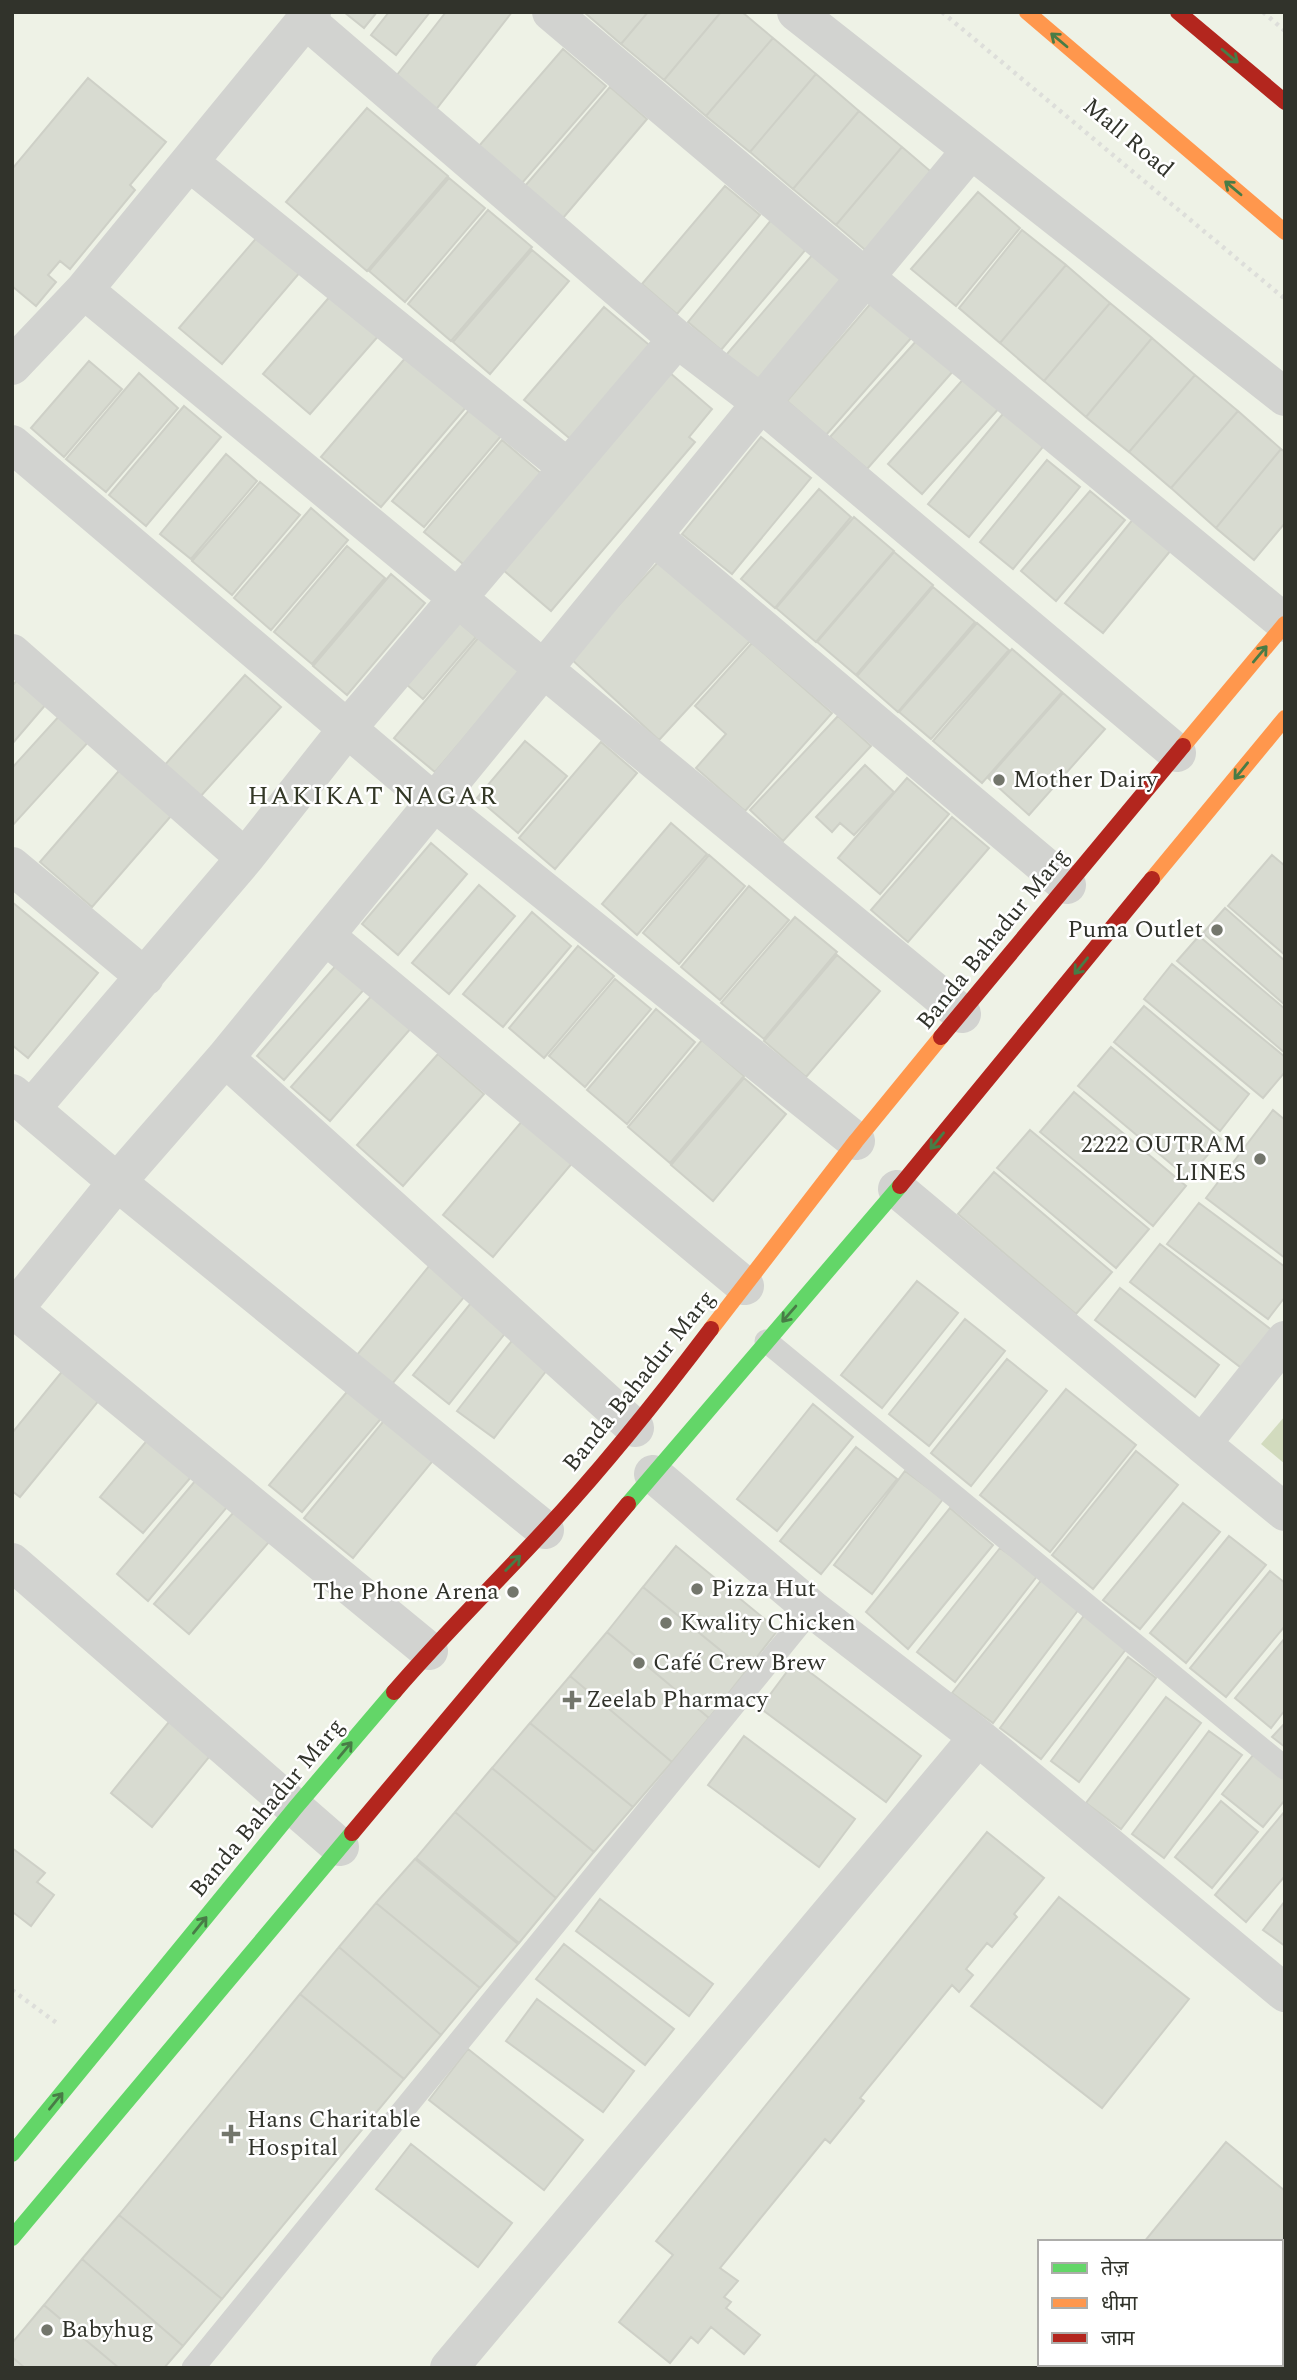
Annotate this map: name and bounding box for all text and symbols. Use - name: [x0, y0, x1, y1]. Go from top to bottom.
- one-way arrow: [1051, 32, 1069, 48]
- one-way arrow: [1221, 48, 1239, 64]
- street label: Mall Road: [1075, 89, 1181, 187]
- one-way arrow: [1224, 180, 1242, 196]
- one-way arrow: [1252, 645, 1268, 663]
- one-way arrow: [1234, 761, 1249, 779]
- place label: Mother Dairy: [1013, 762, 1159, 798]
- marker: Mother Dairy: [991, 772, 1007, 788]
- district label: HAKIKAT NAGAR: [248, 776, 498, 816]
- street label: Banda Bahadur Marg: [908, 840, 1078, 1038]
- place label: Puma Outlet: [1067, 912, 1203, 948]
- marker: Puma Outlet: [1209, 922, 1225, 938]
- one-way arrow: [1074, 956, 1089, 974]
- place label: 2222 OUTRAM LINES: [1080, 1127, 1246, 1191]
- one-way arrow: [929, 1132, 945, 1150]
- marker: 2222 OUTRAM LINES: [1252, 1151, 1268, 1167]
- street label: Banda Bahadur Marg: [554, 1282, 724, 1480]
- one-way arrow: [781, 1305, 797, 1323]
- one-way arrow: [505, 1554, 522, 1571]
- place label: Pizza Hut: [711, 1571, 816, 1607]
- place label: The Phone Arena: [313, 1574, 499, 1610]
- marker: Pizza Hut: [689, 1581, 705, 1597]
- marker: The Phone Arena: [505, 1584, 521, 1600]
- place label: Kwality Chicken: [680, 1605, 856, 1641]
- marker: Kwality Chicken: [658, 1615, 674, 1631]
- place label: Café Crew Brew: [653, 1645, 826, 1681]
- marker: Café Crew Brew: [631, 1655, 647, 1671]
- place label: Zeelab Pharmacy: [586, 1682, 770, 1718]
- marker: Zeelab Pharmacy: [564, 1692, 580, 1708]
- street label: Banda Bahadur Marg: [181, 1710, 353, 1906]
- one-way arrow: [337, 1741, 353, 1759]
- one-way arrow: [192, 1916, 207, 1934]
- one-way arrow: [48, 2092, 63, 2110]
- place label: Hans Charitable Hospital: [247, 2102, 421, 2166]
- marker: Hans Charitable Hospital: [221, 2124, 241, 2144]
- legend: [1038, 2240, 1283, 2366]
- text: तेज़: [1101, 2253, 1129, 2285]
- text: धीमा: [1101, 2288, 1138, 2320]
- place label: Babyhug: [61, 2312, 154, 2348]
- marker: Babyhug: [39, 2322, 55, 2338]
- text: जाम: [1101, 2323, 1135, 2355]

